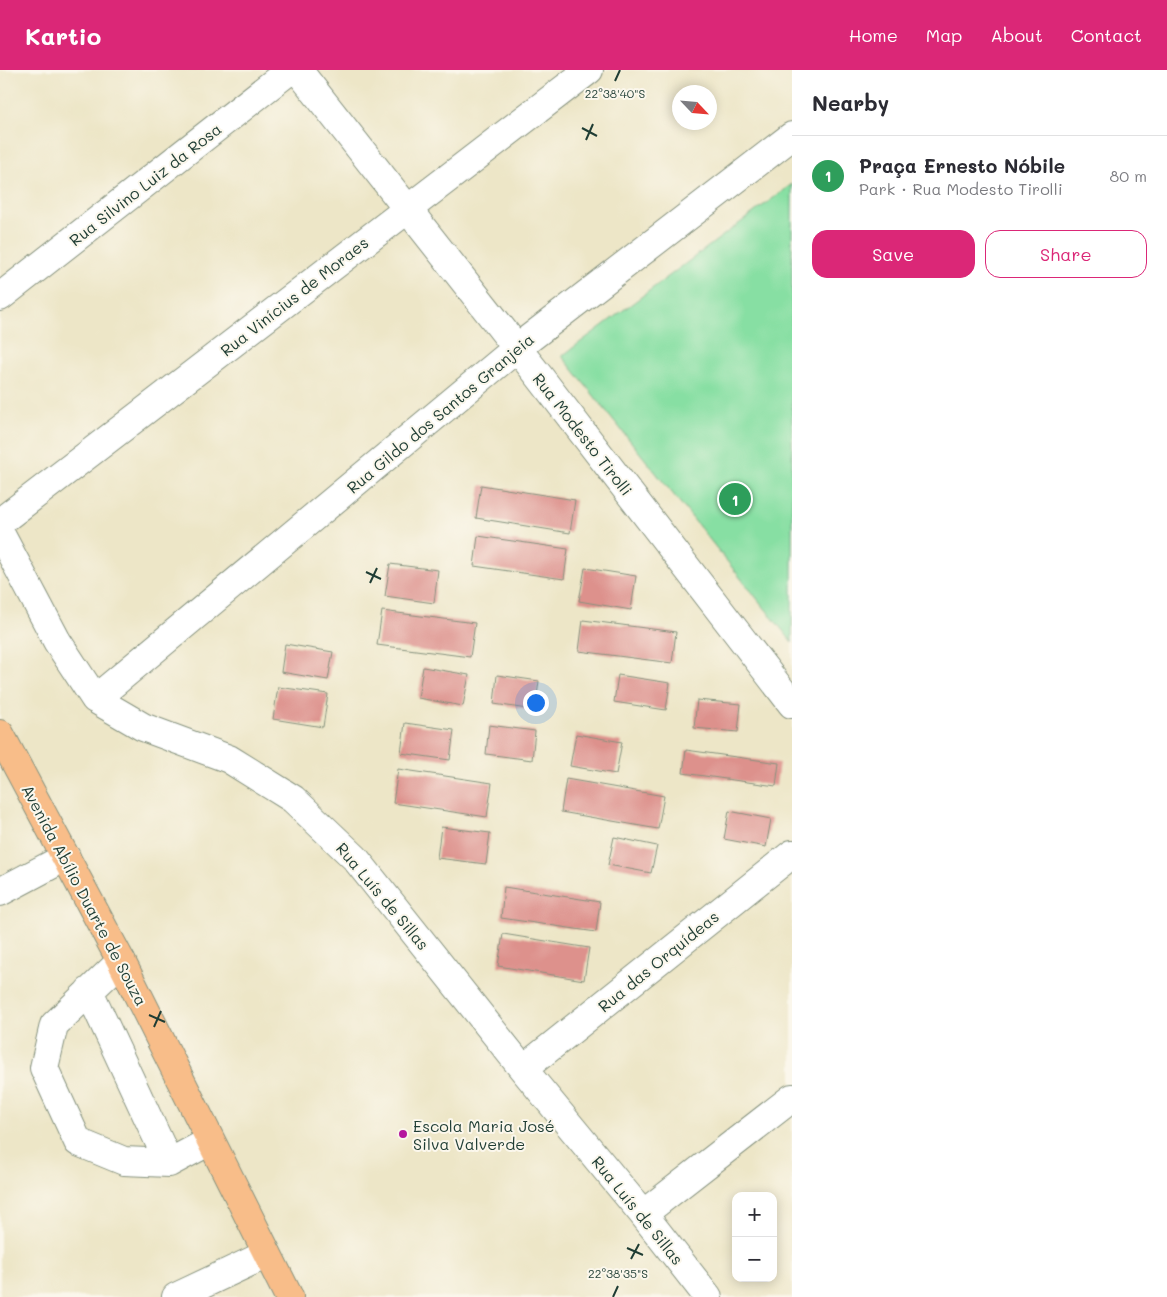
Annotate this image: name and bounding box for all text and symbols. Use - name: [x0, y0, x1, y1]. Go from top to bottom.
- text: Kartio: [25, 20, 101, 51]
- text: Home: [849, 23, 898, 47]
- text: Map: [926, 23, 962, 47]
- text: About: [990, 23, 1043, 47]
- text: Contact: [1071, 23, 1142, 47]
- text: 22°38'40"S: [585, 85, 645, 101]
- north arrow: [672, 85, 717, 130]
- text: Nearby: [812, 89, 889, 116]
- street label: Rua Silvino Luiz da Rosa: [65, 118, 225, 250]
- text: Praça Ernesto Nóbile: [859, 153, 1065, 178]
- text: 1: [824, 165, 832, 186]
- text: 80 m: [1110, 165, 1147, 186]
- text: Park · Rua Modesto Tirolli: [859, 178, 1063, 199]
- button: Save: [812, 230, 975, 278]
- button: Share: [985, 230, 1147, 278]
- street label: Rua Vinícius de Moraes: [216, 232, 372, 360]
- street label: Rua Gildo dos Santos Granjeia: [342, 328, 538, 498]
- street label: Rua Modesto Tirolli: [529, 368, 637, 500]
- pin: 1: [719, 480, 751, 518]
- your location: [523, 690, 549, 716]
- street label: Avenida Abílio Duarte de Souza: [18, 781, 152, 1009]
- street label: Rua Luís de Sillas: [332, 838, 434, 954]
- street label: Rua das Orquídeas: [593, 906, 723, 1016]
- place label: Escola Maria José Silva Valverde: [413, 1115, 555, 1154]
- marker: Escola Maria José Silva Valverde: [397, 1128, 409, 1140]
- street label: Rua Luís de Sillas: [588, 1151, 688, 1269]
- map controls: [732, 1192, 777, 1282]
- button: +: [732, 1192, 777, 1237]
- button: −: [732, 1237, 777, 1282]
- text: 22°38'35"S: [588, 1265, 648, 1281]

